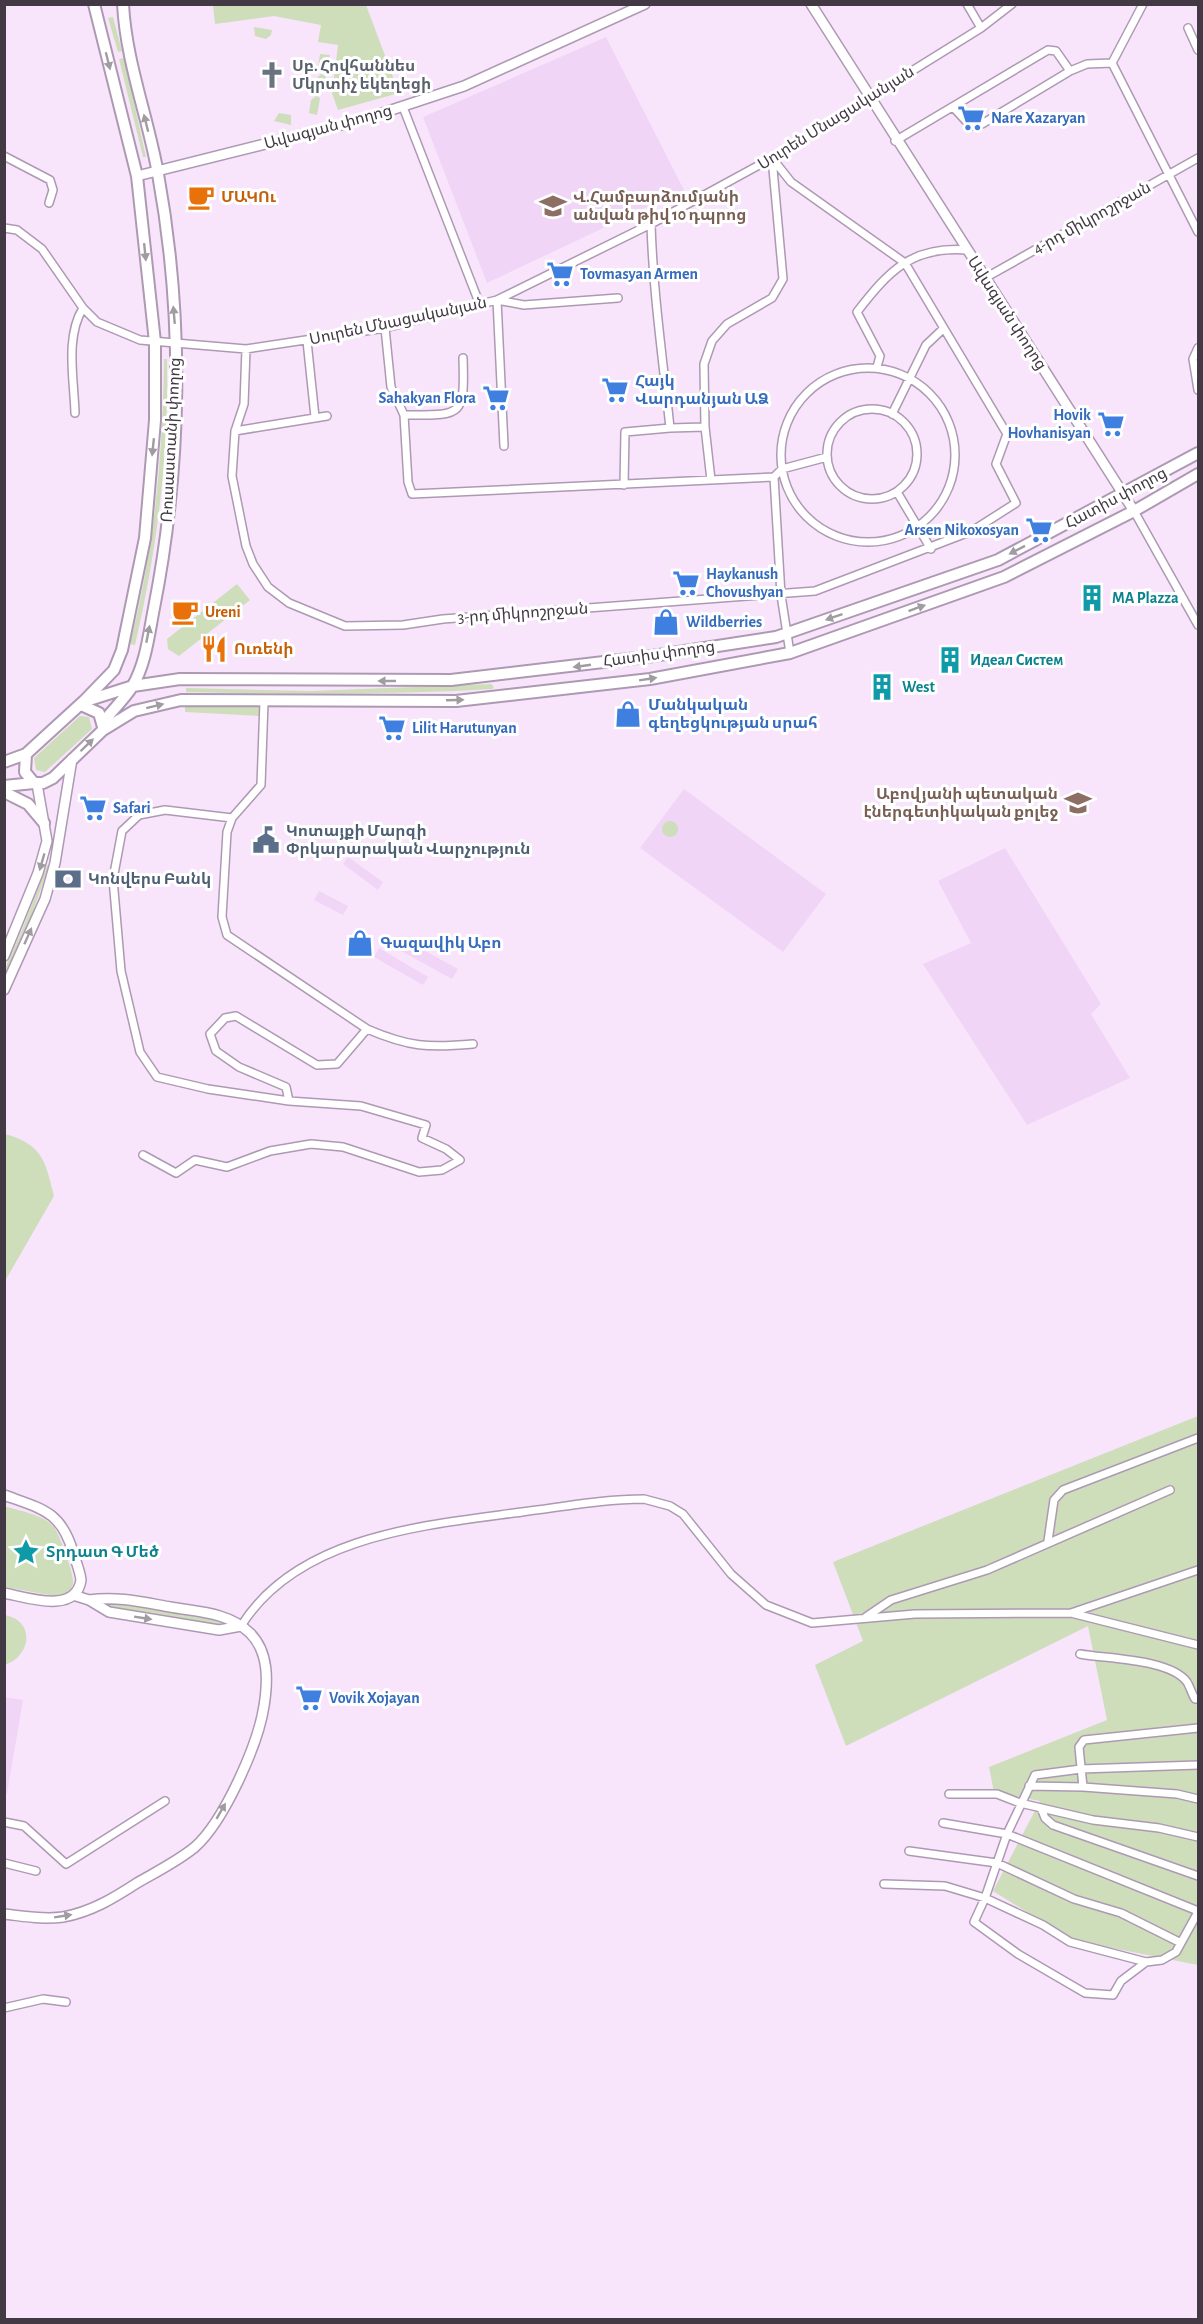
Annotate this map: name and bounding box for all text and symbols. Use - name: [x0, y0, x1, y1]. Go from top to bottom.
- one-way arrow: [103, 52, 113, 71]
- place label: Սբ. Հովհաննես Մկրտիչ եկեղեցի: [292, 58, 431, 93]
- church icon: Սբ. Հովհաննես Մկրտիչ եկեղեցի: [257, 60, 287, 90]
- street label: Սուրեն Մնացականյան: [755, 63, 918, 174]
- street label: Ավագյան փողոց: [262, 102, 394, 153]
- supermarket icon: Nare Xazaryan: [956, 103, 986, 133]
- place label: Nare Xazaryan: [991, 110, 1086, 127]
- one-way arrow: [140, 114, 150, 132]
- street label: 4-րդ միկրոշրջան: [1030, 179, 1154, 258]
- cafe icon: ՄԱԿՈւ: [186, 182, 216, 212]
- place label: ՄԱԿՈւ: [221, 189, 277, 205]
- place label: Վ.Համբարձումյանի անվան թիվ 10 դպրոց: [573, 189, 746, 224]
- school or university icon: Վ.Համբարձումյանի անվան թիվ 10 դպրոց: [538, 191, 568, 221]
- one-way arrow: [141, 243, 150, 262]
- street label: Ավագյան փողոց: [964, 253, 1050, 373]
- supermarket icon: Tovmasyan Armen: [545, 259, 575, 289]
- place label: Tovmasyan Armen: [580, 266, 698, 283]
- street label: Սուրեն Մնացականյան: [308, 294, 488, 349]
- one-way arrow: [169, 306, 179, 325]
- street label: Ռուսաստանի փողոց: [159, 357, 184, 523]
- place label: Հայկ Վարդանյան ԱՁ: [635, 373, 769, 408]
- supermarket icon: Հայկ Վարդանյան ԱՁ: [600, 375, 630, 405]
- supermarket icon: Sahakyan Flora: [481, 383, 511, 413]
- place label: Sahakyan Flora: [378, 390, 476, 407]
- place label: Hovik Hovhanisyan: [1007, 407, 1091, 442]
- supermarket icon: Hovik Hovhanisyan: [1096, 409, 1126, 439]
- one-way arrow: [148, 437, 158, 456]
- street label: Հատիս փողոց: [1063, 465, 1170, 532]
- supermarket icon: Arsen Nikoxosyan: [1024, 515, 1054, 545]
- place label: Arsen Nikoxosyan: [905, 522, 1019, 539]
- one-way arrow: [1008, 545, 1025, 555]
- place label: Haykanush Chovushyan: [706, 566, 784, 601]
- supermarket icon: Haykanush Chovushyan: [671, 568, 701, 598]
- building icon: MA Plazza: [1077, 583, 1107, 613]
- place label: MA Plazza: [1112, 590, 1179, 606]
- cafe icon: Ureni: [170, 597, 200, 627]
- street label: 3-րդ միկրոշրջան: [457, 600, 589, 627]
- one-way arrow: [908, 603, 926, 613]
- place label: Ureni: [205, 604, 241, 620]
- shop icon: Wildberries: [651, 607, 681, 637]
- one-way arrow: [825, 613, 843, 623]
- place label: Wildberries: [686, 614, 762, 630]
- one-way arrow: [144, 625, 153, 644]
- restaurant icon: Ուռենի: [199, 634, 229, 664]
- street label: Հատիս փողոց: [602, 638, 716, 671]
- place label: Ուռենի: [234, 641, 294, 658]
- building icon: Идеал Систем: [935, 645, 965, 675]
- place label: Идеал Систем: [970, 652, 1063, 668]
- one-way arrow: [572, 661, 591, 670]
- building icon: West: [867, 672, 897, 702]
- one-way arrow: [639, 675, 658, 684]
- one-way arrow: [378, 676, 397, 686]
- place label: West: [902, 679, 935, 695]
- one-way arrow: [445, 696, 464, 705]
- place label: Մանկական գեղեցկության սրահ: [648, 697, 818, 732]
- shop icon: Մանկական գեղեցկության սրահ: [613, 699, 643, 729]
- one-way arrow: [146, 701, 165, 711]
- supermarket icon: Lilit Harutunyan: [377, 713, 407, 743]
- place label: Lilit Harutunyan: [412, 720, 517, 737]
- one-way arrow: [79, 739, 93, 753]
- place label: Աբովյանի պետական էներգետիկական քոլեջ: [863, 786, 1058, 821]
- school or university icon: Աբովյանի պետական էներգետիկական քոլեջ: [1063, 788, 1093, 818]
- supermarket icon: Safari: [78, 793, 108, 823]
- place label: Safari: [113, 800, 151, 816]
- place label: Կոտայքի Մարզի Փրկարարական Վարչություն: [286, 823, 530, 858]
- public building icon: Կոտայքի Մարզի Փրկարարական Վարչություն: [251, 825, 281, 855]
- one-way arrow: [37, 853, 46, 871]
- bank icon: Կոնվերս Բանկ: [53, 864, 83, 894]
- place label: Կոնվերս Բանկ: [88, 871, 211, 888]
- one-way arrow: [23, 927, 33, 945]
- shop icon: Գազավիկ Աբո: [345, 928, 375, 958]
- place label: Գազավիկ Աբո: [380, 935, 502, 952]
- place icon: Տրդատ Գ Մեծ: [11, 1537, 41, 1567]
- place label: Տրդատ Գ Մեծ: [46, 1544, 159, 1561]
- one-way arrow: [134, 1613, 153, 1622]
- supermarket icon: Vovik Xojayan: [294, 1683, 324, 1713]
- place label: Vovik Xojayan: [329, 1690, 420, 1707]
- one-way arrow: [216, 1802, 226, 1819]
- one-way arrow: [53, 1912, 72, 1921]

